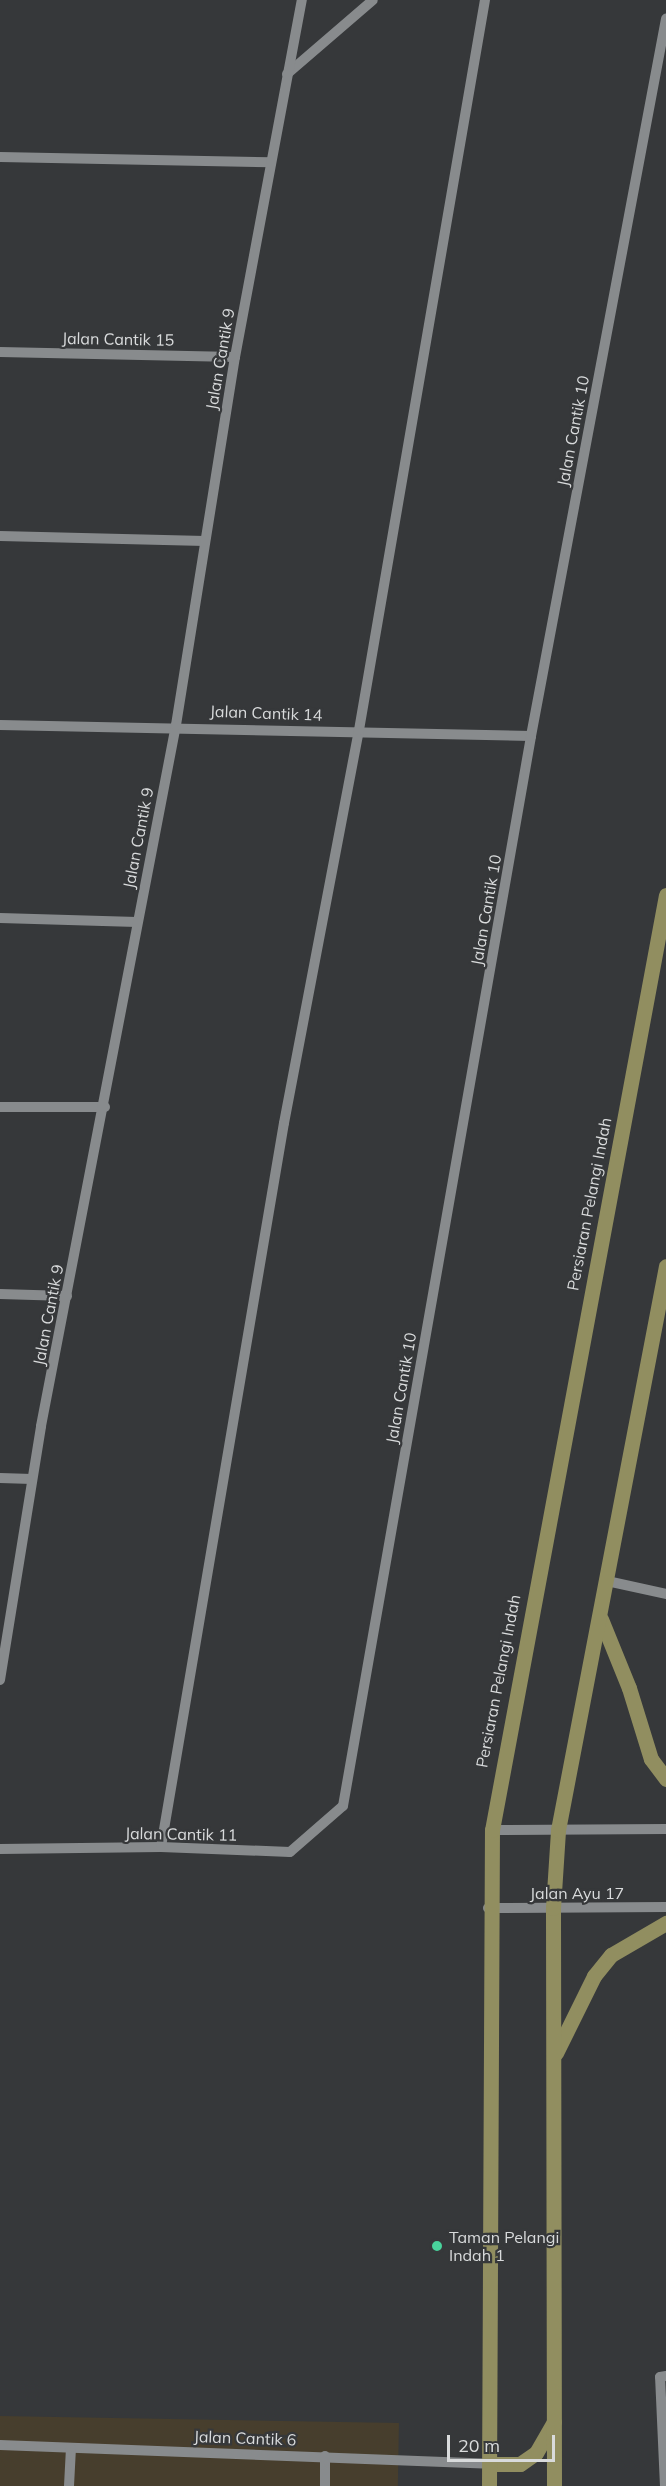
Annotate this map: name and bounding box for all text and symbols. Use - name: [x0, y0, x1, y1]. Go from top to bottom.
- street label: Jalan Cantik 9: [202, 307, 238, 411]
- street label: Jalan Cantik 15: [62, 328, 174, 350]
- street label: Jalan Cantik 10: [553, 374, 593, 488]
- street label: Jalan Cantik 14: [209, 701, 323, 725]
- street label: Jalan Cantik 9: [119, 786, 157, 890]
- street label: Jalan Cantik 10: [467, 853, 505, 967]
- street label: Persiaran Pelangi Indah: [563, 1116, 615, 1292]
- street label: Jalan Cantik 9: [29, 1263, 67, 1367]
- street label: Jalan Cantik 10: [382, 1331, 420, 1445]
- street label: Persiaran Pelangi Indah: [472, 1593, 524, 1769]
- street label: Jalan Cantik 11: [125, 1823, 237, 1845]
- street label: Jalan Ayu 17: [530, 1883, 624, 1903]
- place label: Taman Pelangi Indah 1: [449, 2227, 559, 2265]
- marker: Taman Pelangi Indah 1: [430, 2239, 444, 2253]
- scale bar: [450, 2423, 558, 2461]
- street label: Jalan Cantik 6: [193, 2427, 297, 2449]
- text: 20 m: [458, 2434, 500, 2457]

